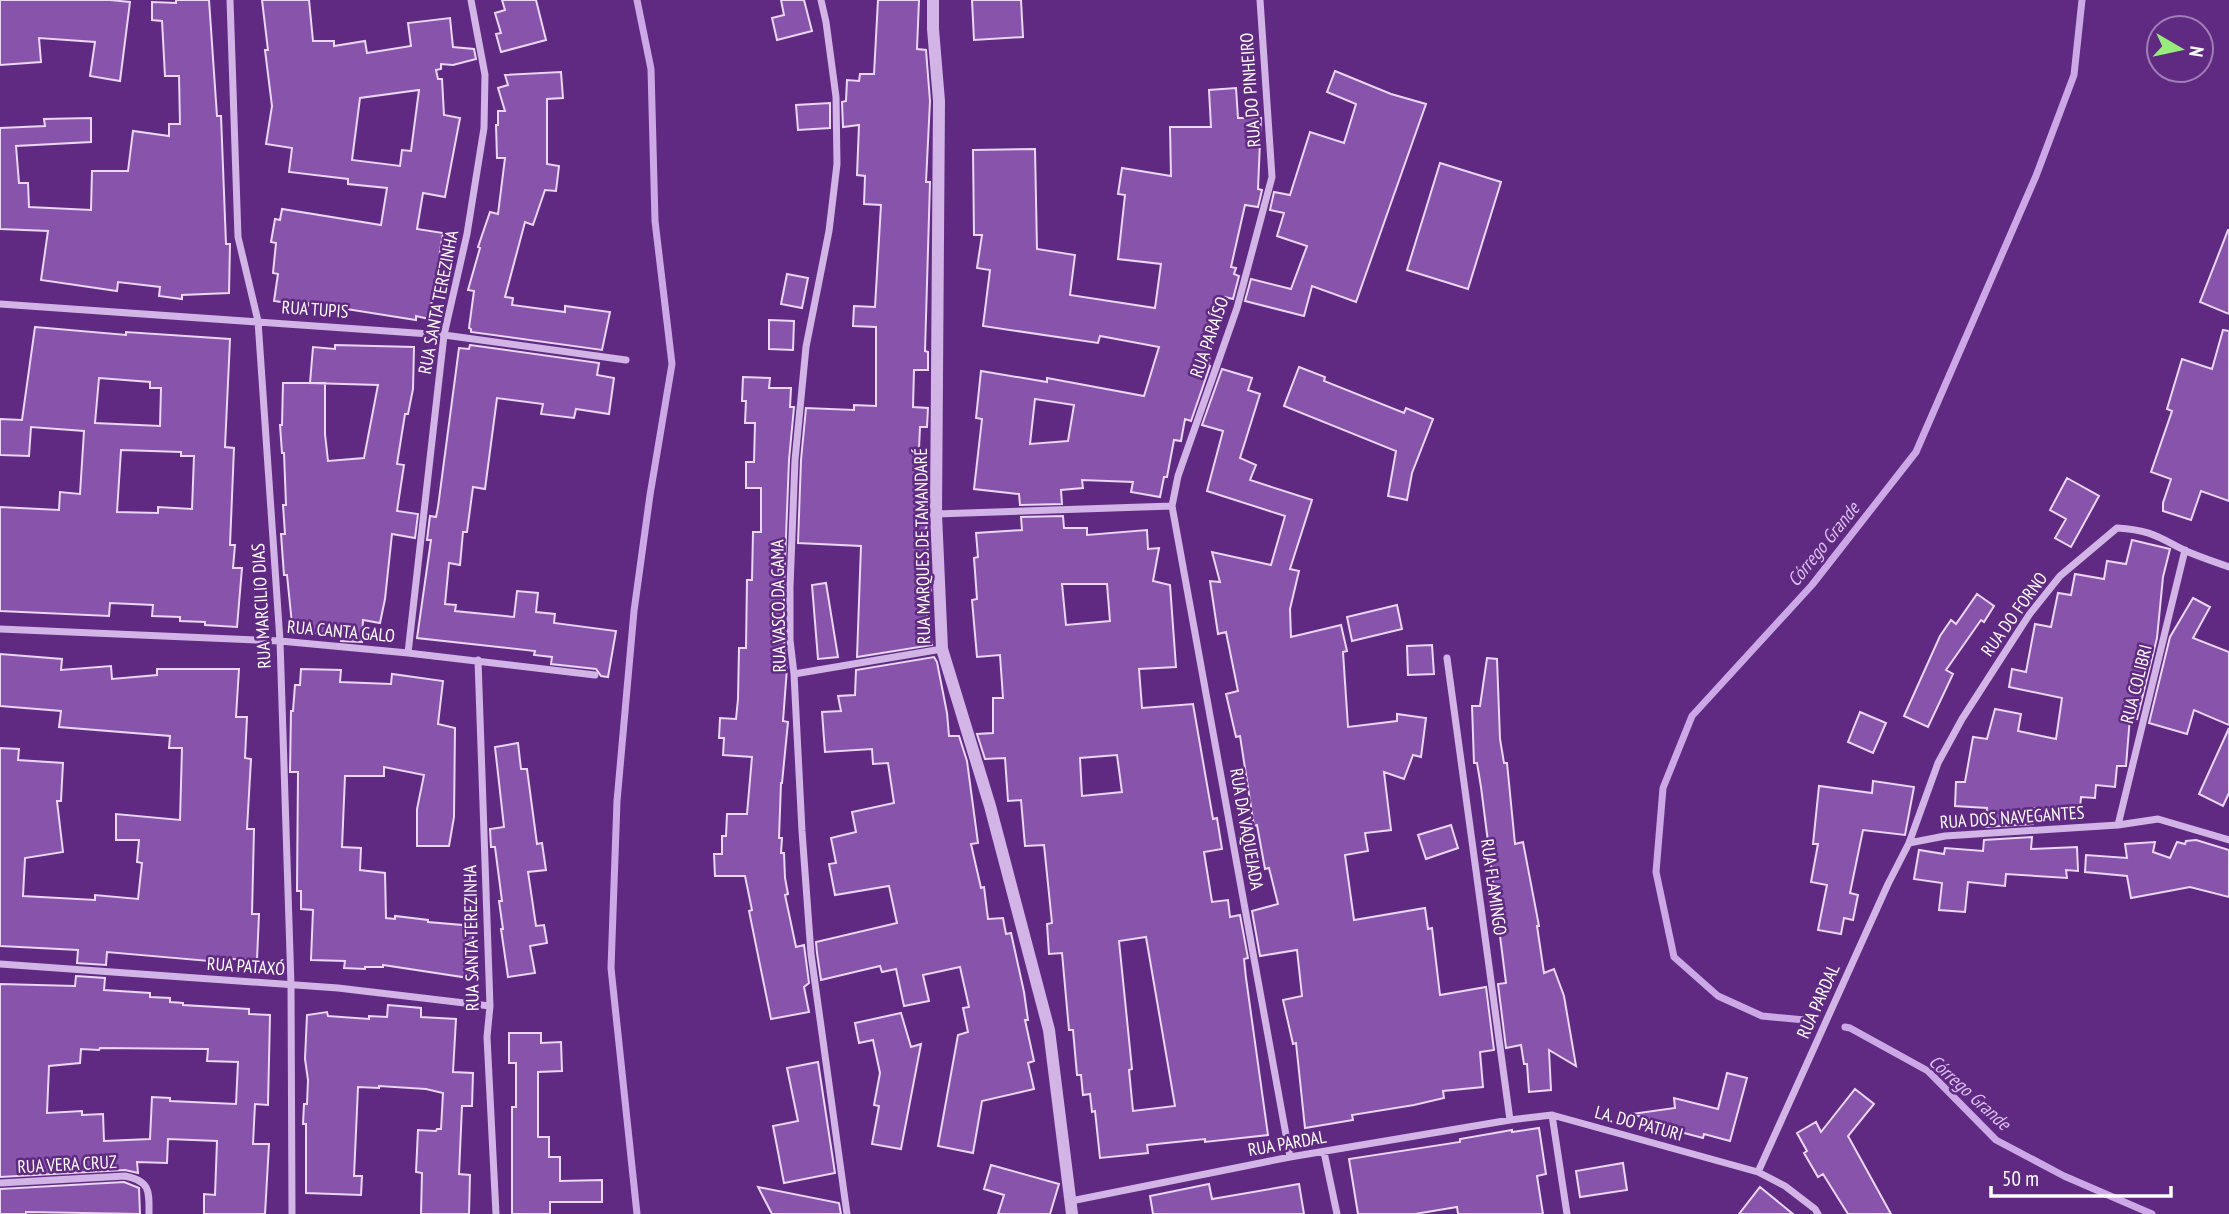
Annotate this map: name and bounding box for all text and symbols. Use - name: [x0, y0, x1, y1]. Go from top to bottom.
- north arrow: [2145, 14, 2215, 84]
- street label: RUA DO PINHEIRO: [1235, 32, 1265, 148]
- text: N: [2184, 45, 2209, 59]
- street label: RUA SANTA TEREZINHA: [413, 228, 463, 376]
- street label: RUA PARAÍSO: [1184, 293, 1234, 380]
- street label: RUA TUPIS: [281, 295, 349, 323]
- street label: RUA MARQUES DE TAMANDARÉ: [909, 448, 935, 644]
- water label: Córrego Grande: [1782, 496, 1865, 591]
- street label: RUA VASCO DA GAMA: [765, 539, 791, 673]
- street label: RUA MARCILIO DIAS: [246, 542, 276, 669]
- street label: RUA DO FORNO: [1976, 567, 2052, 661]
- street label: RUA CANTA GALO: [286, 615, 396, 647]
- street label: RUA COLIBRI: [2115, 642, 2157, 726]
- street label: RUA DA VAQUEJADA: [1225, 766, 1269, 892]
- street label: RUA DOS NAVEGANTES: [1939, 800, 2085, 834]
- street label: RUA FLAMINGO: [1476, 837, 1512, 937]
- street label: RUA SANTA TEREZINHA: [458, 864, 484, 1011]
- street label: RUA PATAXÓ: [206, 952, 286, 980]
- street label: RUA PARDAL: [1791, 960, 1845, 1042]
- water label: Córrego Grande: [1924, 1049, 2017, 1136]
- street label: LA. DO PATURI: [1592, 1100, 1686, 1146]
- street label: RUA PARDAL: [1246, 1125, 1328, 1161]
- street label: RUA VERA CRUZ: [17, 1150, 117, 1178]
- scale bar: [1991, 1154, 2171, 1198]
- text: 50 m: [2002, 1165, 2039, 1192]

